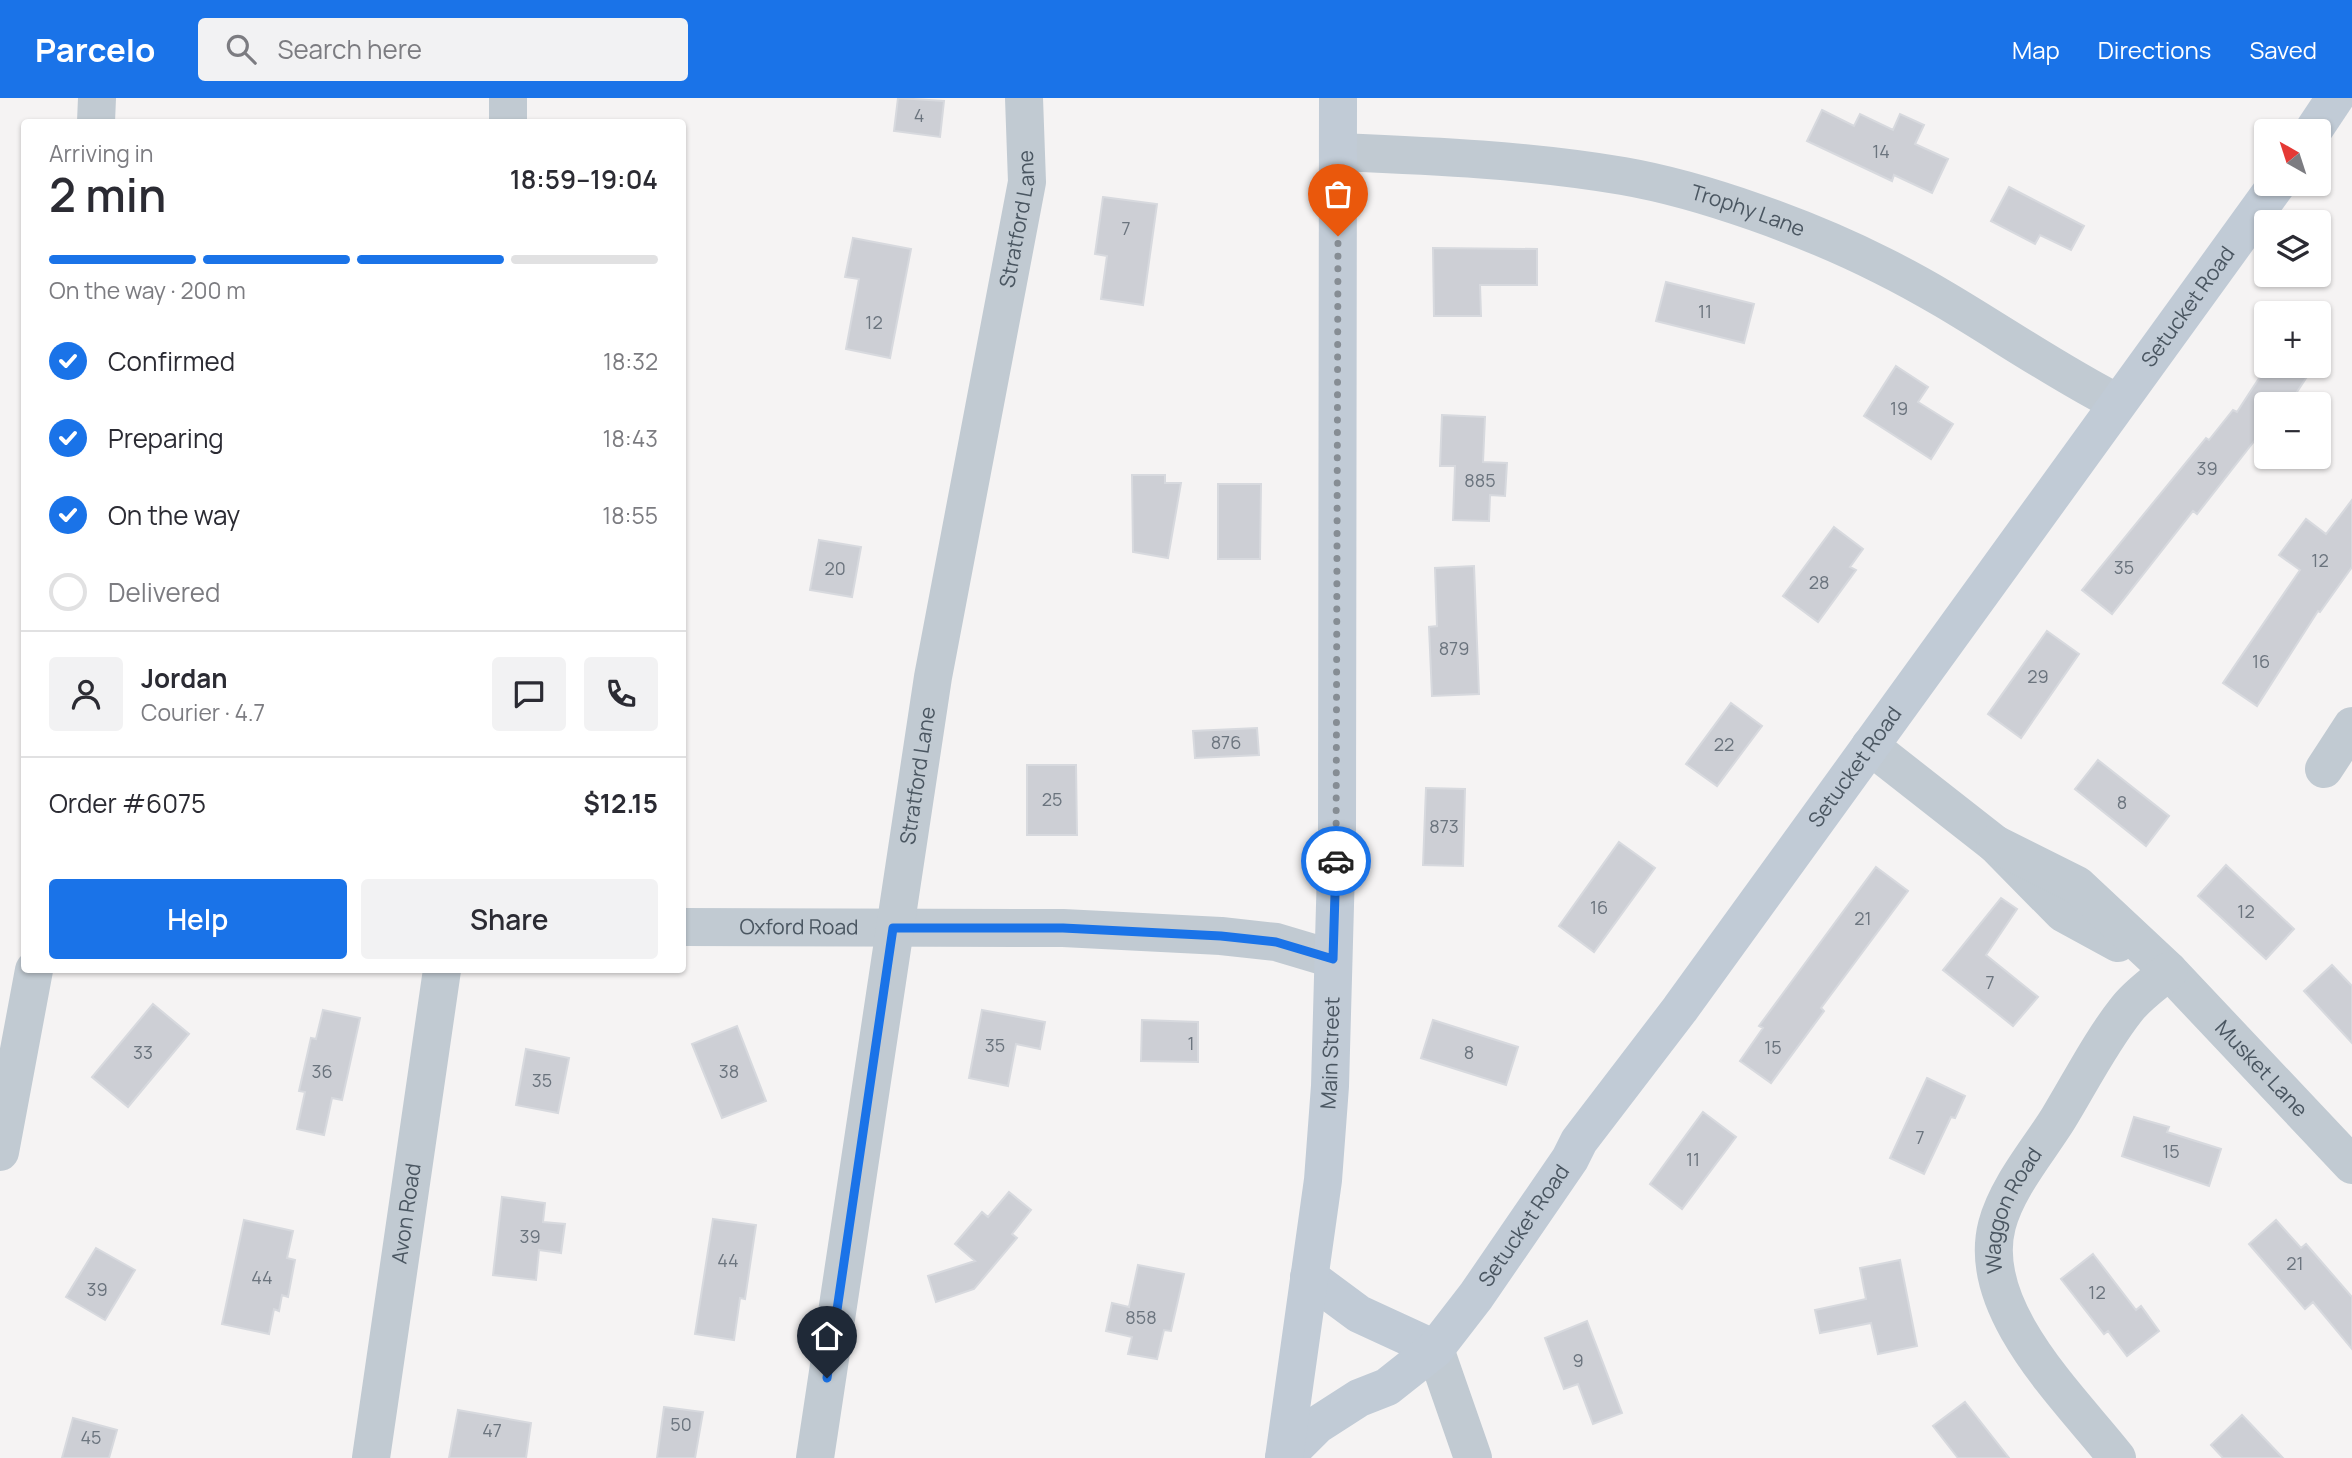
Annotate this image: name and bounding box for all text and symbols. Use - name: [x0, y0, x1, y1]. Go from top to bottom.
- search box: [198, 18, 688, 81]
- text: Parcelo: [35, 27, 156, 72]
- icon: search: [222, 30, 260, 68]
- text: Search here: [278, 31, 422, 67]
- text: Map: [2012, 33, 2060, 66]
- text: Directions: [2098, 33, 2211, 66]
- text: Saved: [2249, 33, 2317, 66]
- house number: 4: [914, 103, 924, 127]
- north arrow: [2254, 119, 2331, 196]
- map controls: [2254, 119, 2331, 469]
- text: Arriving in: [49, 137, 154, 169]
- house number: 14: [1872, 139, 1890, 163]
- street label: Stratford Lane: [992, 150, 1040, 290]
- text: 18:59–19:04: [510, 161, 658, 197]
- text: 2 min: [49, 163, 166, 226]
- pin: [1308, 164, 1368, 236]
- icon: bag: [1319, 175, 1357, 213]
- street label: Trophy Lane: [1688, 177, 1809, 242]
- button: layers: [2254, 210, 2331, 287]
- house number: 7: [1121, 216, 1131, 240]
- street label: Setucket Road: [2134, 240, 2240, 372]
- text: On the way · 200 m: [49, 274, 246, 306]
- house number: 11: [1698, 299, 1712, 323]
- button: +: [2254, 301, 2331, 378]
- house number: 12: [865, 310, 883, 334]
- icon: check: [49, 342, 87, 380]
- text: Confirmed: [108, 343, 235, 379]
- text: 18:32: [603, 345, 658, 377]
- button: −: [2254, 392, 2331, 469]
- house number: 19: [1890, 396, 1908, 420]
- icon: check: [49, 419, 87, 457]
- text: Preparing: [108, 420, 224, 456]
- text: 18:43: [603, 422, 658, 454]
- house number: 39: [2196, 456, 2218, 480]
- house number: 885: [1464, 468, 1496, 492]
- icon: check: [49, 496, 87, 534]
- text: On the way: [108, 497, 240, 533]
- text: 18:55: [602, 499, 658, 531]
- house number: 12: [2311, 548, 2329, 572]
- house number: 35: [2114, 555, 2134, 579]
- house number: 20: [824, 556, 846, 580]
- house number: 28: [1809, 570, 1829, 594]
- text: Delivered: [108, 574, 220, 610]
- house number: 879: [1439, 636, 1469, 660]
- house number: 16: [2252, 649, 2270, 673]
- button: person: [49, 657, 123, 731]
- button: chat: [492, 657, 566, 731]
- button: phone: [584, 657, 658, 731]
- text: Jordan: [141, 660, 227, 696]
- house number: 29: [2027, 664, 2049, 688]
- text: Courier · 4.7: [141, 696, 265, 728]
- street label: Setucket Road: [1801, 700, 1907, 833]
- street label: Stratford Lane: [893, 705, 941, 847]
- house number: 876: [1211, 730, 1241, 754]
- house number: 22: [1714, 732, 1734, 756]
- text: Order #6075: [49, 785, 206, 821]
- text: $12.15: [583, 785, 658, 821]
- house number: 25: [1042, 787, 1062, 811]
- house number: 8: [2117, 790, 2127, 814]
- house number: 873: [1429, 814, 1459, 838]
- courier: [1301, 826, 1371, 896]
- icon: car: [1317, 842, 1355, 880]
- button: Help: [49, 879, 347, 959]
- button: Share: [361, 879, 658, 959]
- house number: 16: [1590, 895, 1608, 919]
- house number: 12: [2237, 899, 2255, 923]
- house number: 21: [1854, 906, 1872, 930]
- street label: Oxford Road: [739, 912, 859, 940]
- house number: 7: [1985, 970, 1995, 994]
- street label: Main Street: [1313, 996, 1345, 1110]
- street label: Musket Lane: [2209, 1014, 2314, 1123]
- house number: 1: [1187, 1031, 1195, 1055]
- house number: 35: [985, 1033, 1005, 1057]
- house number: 15: [1764, 1035, 1782, 1059]
- house number: 33: [133, 1040, 153, 1064]
- house number: 8: [1464, 1040, 1474, 1064]
- house number: 36: [311, 1059, 333, 1083]
- house number: 38: [719, 1059, 739, 1083]
- house number: 35: [532, 1068, 552, 1092]
- house number: 7: [1915, 1125, 1925, 1149]
- house number: 15: [2162, 1139, 2180, 1163]
- street label: Waggon Road: [1978, 1141, 2048, 1275]
- house number: 11: [1686, 1147, 1700, 1171]
- street label: Setucket Road: [1471, 1159, 1575, 1292]
- street label: Avon Road: [384, 1161, 427, 1266]
- house number: 39: [519, 1224, 541, 1248]
- house number: 44: [717, 1248, 739, 1272]
- house number: 21: [2286, 1251, 2304, 1275]
- house number: 44: [251, 1265, 273, 1289]
- house number: 39: [86, 1277, 108, 1301]
- house number: 12: [2088, 1280, 2106, 1304]
- house number: 858: [1125, 1305, 1157, 1329]
- pin: [797, 1306, 857, 1378]
- icon: home: [808, 1317, 846, 1355]
- house number: 9: [1572, 1348, 1584, 1372]
- house number: 50: [670, 1412, 692, 1436]
- house number: 47: [482, 1418, 502, 1442]
- house number: 45: [80, 1425, 102, 1449]

